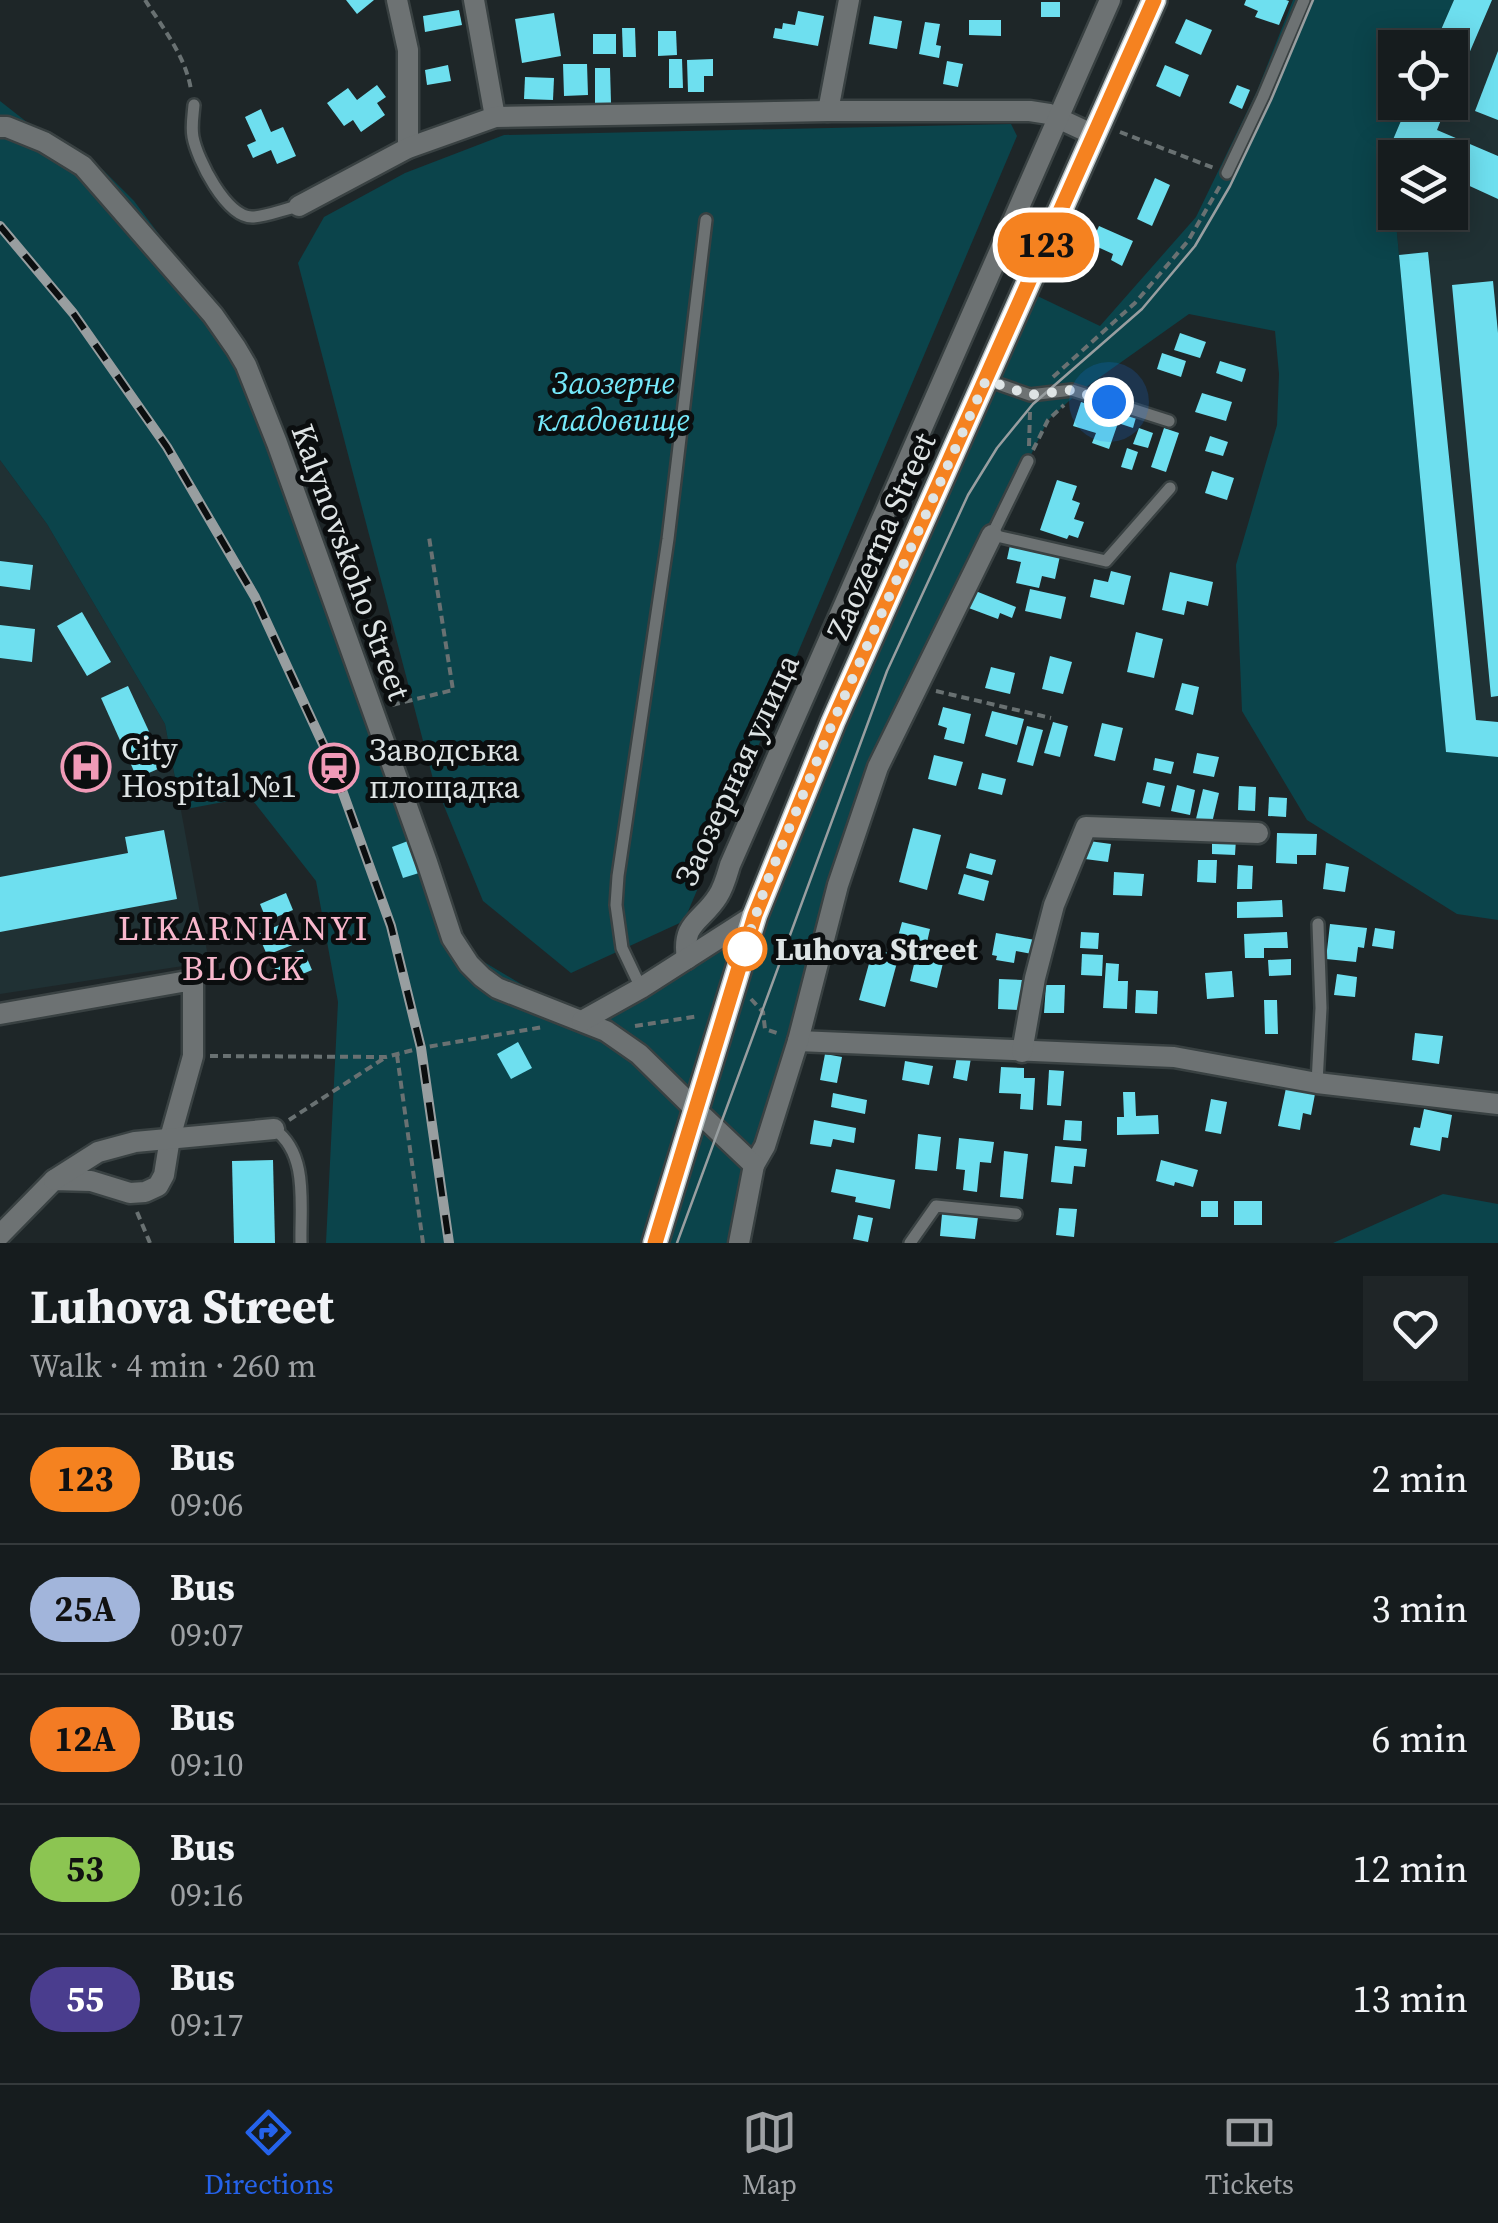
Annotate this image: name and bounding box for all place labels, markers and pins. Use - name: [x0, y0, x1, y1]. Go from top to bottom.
- place label: City Hospital №1: [121, 727, 297, 808]
- place label: Заводська площадка: [369, 728, 521, 809]
- hospital icon: City Hospital №1: [60, 741, 112, 793]
- station icon: Заводська площадка: [308, 742, 360, 794]
- place label: Luhova Street: [775, 927, 978, 971]
- marker: Luhova Street: [724, 928, 766, 970]

